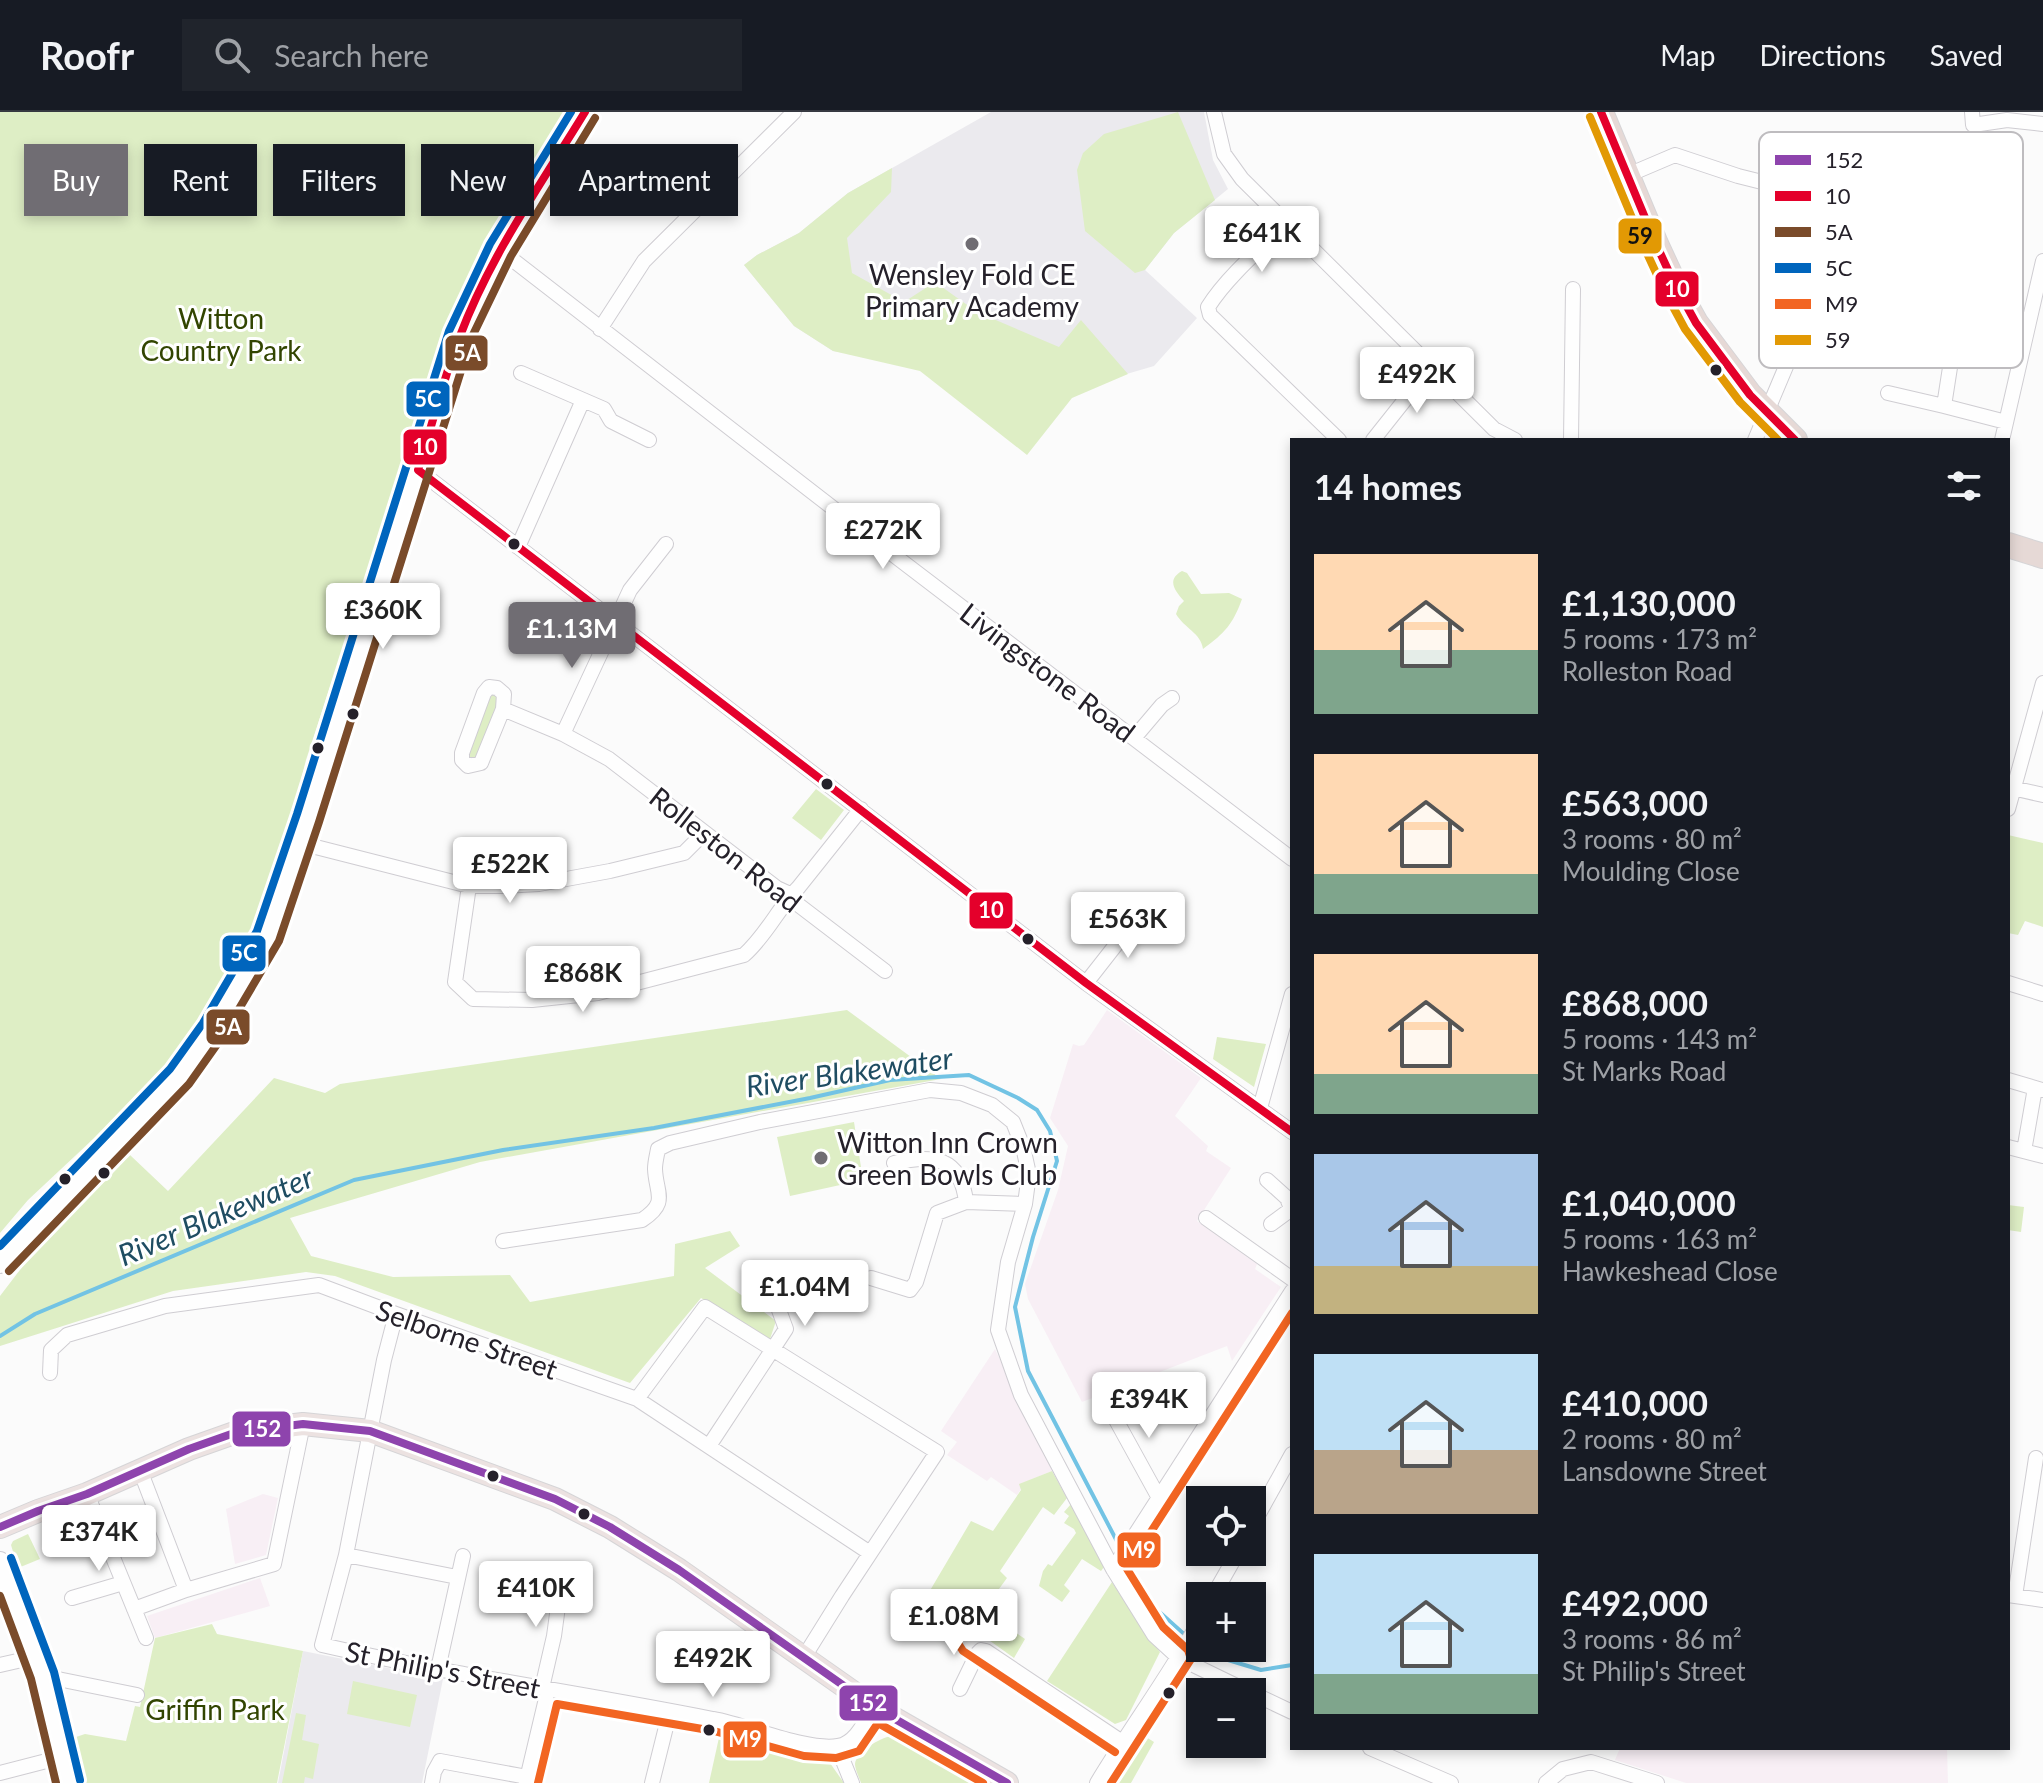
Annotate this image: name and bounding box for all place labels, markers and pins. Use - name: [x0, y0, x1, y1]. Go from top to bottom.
- pin: £641K: [1206, 206, 1318, 274]
- marker: Wensley Fold CE Primary Academy: [963, 235, 981, 253]
- place label: Wensley Fold CE Primary Academy: [865, 257, 1080, 323]
- pin: £492K: [1361, 347, 1473, 415]
- unlabelled marker: [1708, 362, 1724, 378]
- pin: £272K: [827, 503, 939, 571]
- unlabelled marker: [506, 536, 522, 552]
- pin: £360K: [327, 583, 439, 651]
- pin: £1.13M: [507, 602, 637, 670]
- unlabelled marker: [345, 706, 361, 722]
- unlabelled marker: [310, 740, 326, 756]
- unlabelled marker: [819, 776, 835, 792]
- pin: £522K: [454, 837, 566, 905]
- pin: £563K: [1072, 892, 1184, 960]
- unlabelled marker: [1020, 931, 1036, 947]
- pin: £868K: [527, 946, 639, 1014]
- place label: Witton Inn Crown Green Bowls Club: [837, 1125, 1058, 1191]
- marker: Witton Inn Crown Green Bowls Club: [812, 1149, 830, 1167]
- unlabelled marker: [96, 1165, 112, 1181]
- unlabelled marker: [57, 1171, 73, 1187]
- pin: £1.04M: [740, 1260, 870, 1328]
- pin: £394K: [1093, 1372, 1205, 1440]
- unlabelled marker: [485, 1468, 501, 1484]
- pin: £374K: [43, 1505, 155, 1573]
- unlabelled marker: [576, 1506, 592, 1522]
- pin: £410K: [480, 1561, 592, 1629]
- pin: £1.08M: [889, 1589, 1019, 1657]
- pin: £492K: [657, 1631, 769, 1699]
- unlabelled marker: [1161, 1685, 1177, 1701]
- unlabelled marker: [701, 1722, 717, 1738]

